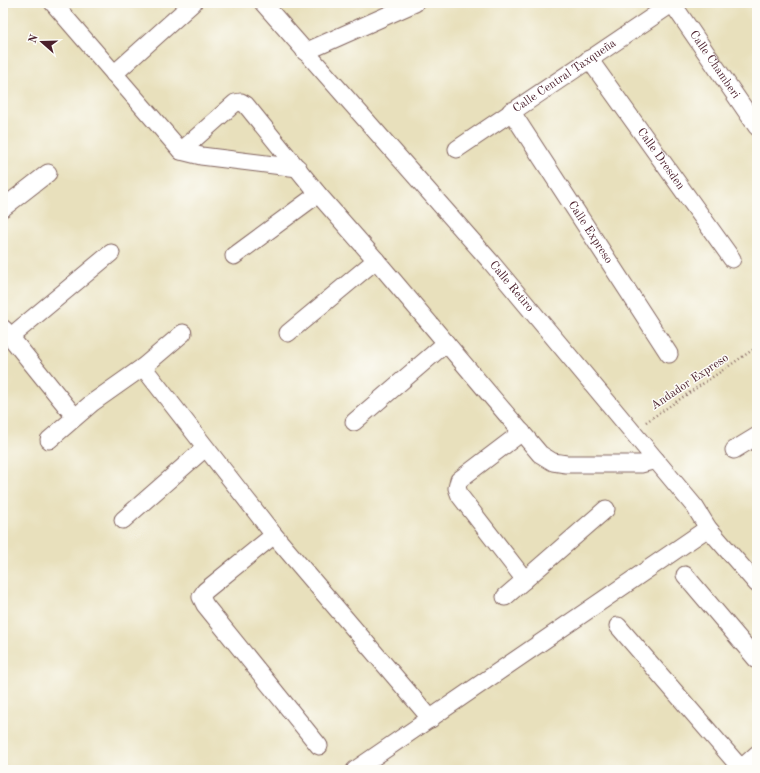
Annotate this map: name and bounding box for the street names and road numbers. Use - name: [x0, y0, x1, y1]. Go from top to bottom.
- street label: Calle Chamberi: [687, 29, 742, 101]
- street label: Calle Central Taxqueña: [511, 37, 619, 115]
- street label: Calle Dresden: [635, 126, 687, 193]
- street label: Calle Expreso: [565, 199, 615, 266]
- street label: Calle Retiro: [487, 259, 536, 314]
- street label: Andador Expreso: [649, 352, 731, 412]

